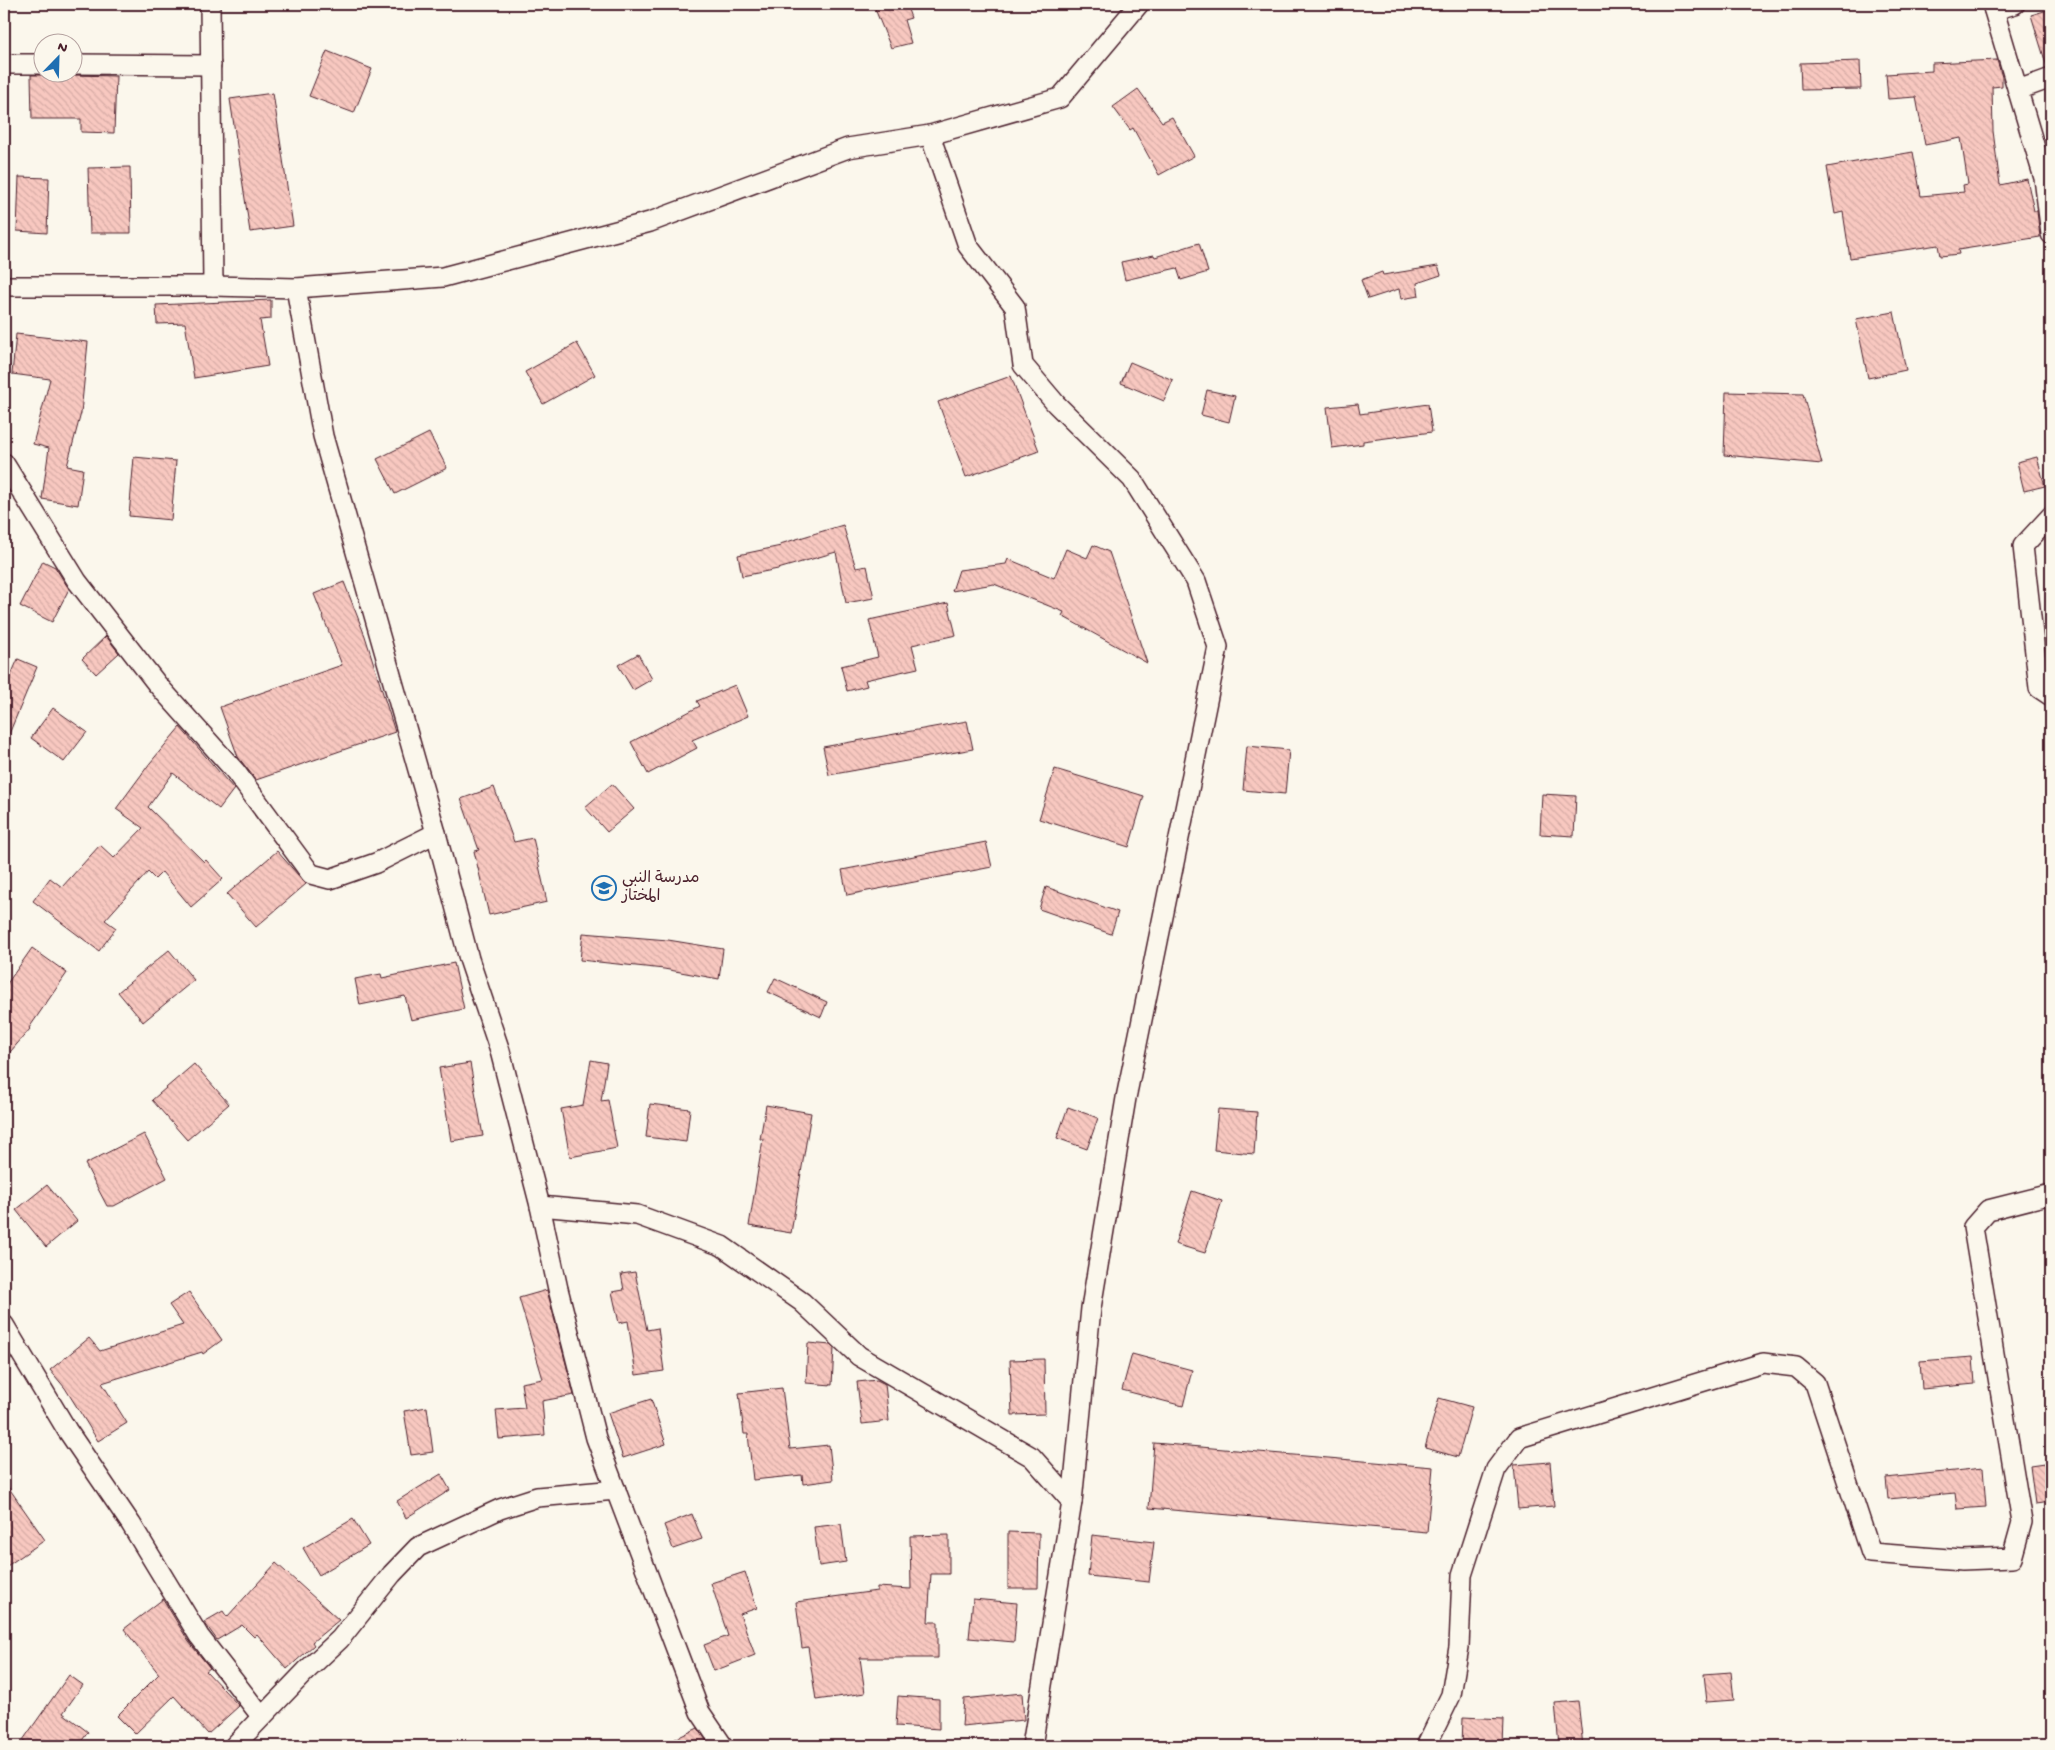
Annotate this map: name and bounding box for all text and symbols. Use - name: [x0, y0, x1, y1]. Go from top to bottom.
- north arrow: [32, 32, 82, 82]
- text: N: [55, 39, 70, 58]
- place label: مدرسة النبي المختار: [620, 869, 700, 907]
- school or university icon: مدرسة النبي المختار: [591, 875, 617, 901]

